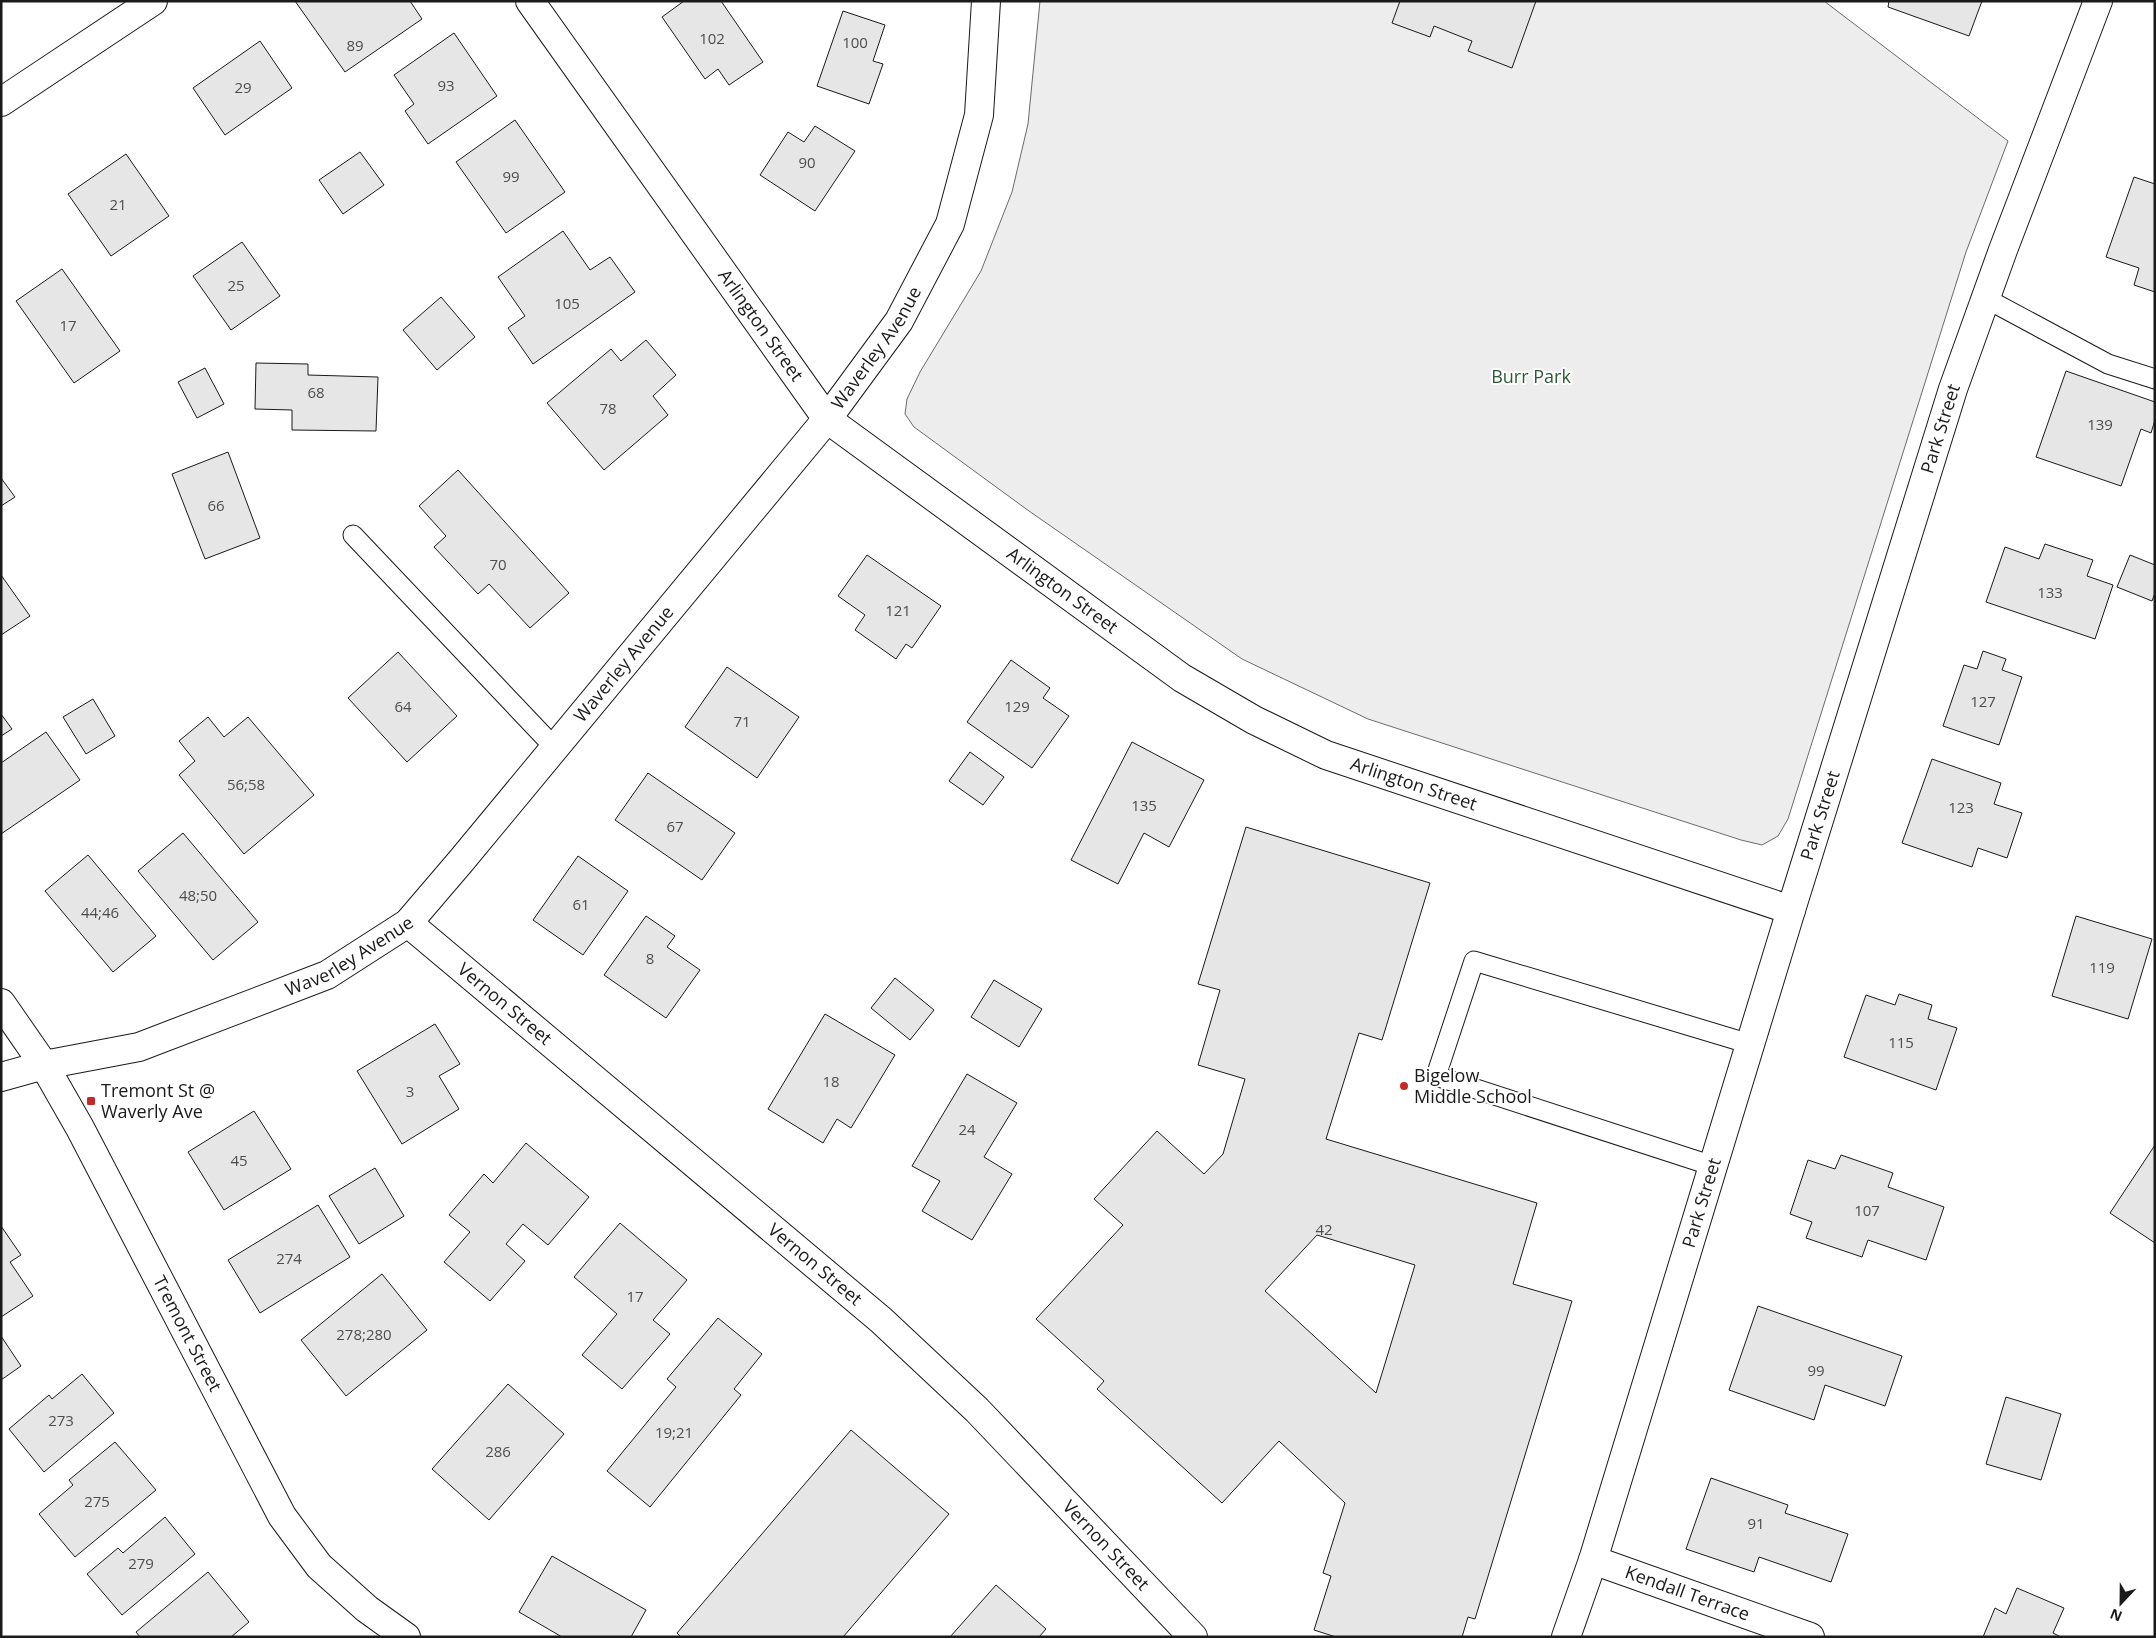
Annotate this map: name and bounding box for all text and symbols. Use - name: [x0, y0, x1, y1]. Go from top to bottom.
- house number: 102: [699, 28, 725, 48]
- house number: 100: [842, 32, 868, 52]
- house number: 89: [346, 35, 364, 55]
- house number: 93: [437, 75, 455, 95]
- house number: 29: [234, 77, 252, 97]
- house number: 90: [798, 152, 816, 172]
- house number: 99: [502, 166, 520, 186]
- house number: 21: [109, 194, 127, 214]
- street label: Arlington Street: [713, 264, 809, 386]
- house number: 25: [227, 275, 245, 295]
- street label: Waverley Avenue: [825, 282, 926, 414]
- house number: 105: [554, 293, 580, 313]
- house number: 17: [59, 315, 77, 335]
- park label: Burr Park: [1491, 364, 1571, 388]
- street label: Park Street: [1914, 380, 1965, 476]
- house number: 68: [307, 382, 325, 402]
- house number: 78: [599, 398, 617, 418]
- house number: 139: [2087, 414, 2113, 434]
- house number: 66: [207, 495, 225, 515]
- street label: Arlington Street: [1002, 541, 1123, 638]
- house number: 70: [489, 554, 507, 574]
- house number: 133: [2037, 582, 2063, 602]
- street label: Waverley Avenue: [568, 600, 678, 727]
- house number: 121: [885, 600, 911, 620]
- house number: 127: [1970, 691, 1996, 711]
- house number: 64: [394, 696, 412, 716]
- house number: 129: [1004, 696, 1030, 716]
- house number: 71: [733, 711, 751, 731]
- street label: Arlington Street: [1348, 751, 1480, 816]
- street label: Park Street: [1794, 767, 1845, 863]
- house number: 56;58: [227, 774, 265, 794]
- house number: 135: [1131, 795, 1157, 815]
- house number: 123: [1948, 797, 1974, 817]
- house number: 67: [666, 816, 684, 836]
- house number: 48;50: [179, 885, 217, 905]
- house number: 61: [572, 894, 590, 914]
- house number: 44;46: [81, 902, 119, 922]
- street label: Waverley Avenue: [282, 910, 417, 1001]
- house number: 8: [646, 948, 654, 968]
- street label: Vernon Street: [453, 957, 557, 1050]
- house number: 119: [2089, 957, 2115, 977]
- house number: 115: [1888, 1032, 1914, 1052]
- place label: Bigelow Middle School: [1414, 1063, 1532, 1108]
- house number: 18: [822, 1071, 840, 1091]
- place label: Tremont St @ Waverly Ave: [101, 1078, 215, 1123]
- marker: Bigelow Middle School: [1398, 1080, 1410, 1092]
- house number: 3: [406, 1081, 414, 1101]
- marker: Tremont St @ Waverly Ave: [85, 1095, 97, 1107]
- house number: 24: [958, 1119, 976, 1139]
- house number: 45: [230, 1150, 248, 1170]
- street label: Park Street: [1676, 1155, 1726, 1250]
- house number: 107: [1854, 1200, 1880, 1220]
- street label: Vernon Street: [763, 1217, 868, 1310]
- house number: 42: [1315, 1219, 1333, 1239]
- house number: 274: [276, 1248, 302, 1268]
- street label: Tremont Street: [148, 1271, 228, 1395]
- house number: 17: [626, 1286, 644, 1306]
- house number: 278;280: [336, 1324, 392, 1344]
- house number: 99: [1807, 1360, 1825, 1380]
- house number: 273: [48, 1410, 74, 1430]
- house number: 19;21: [655, 1422, 693, 1442]
- house number: 286: [485, 1441, 511, 1461]
- house number: 275: [84, 1491, 110, 1511]
- street label: Vernon Street: [1058, 1494, 1155, 1595]
- house number: 91: [1747, 1513, 1765, 1533]
- house number: 279: [128, 1553, 154, 1573]
- street label: Kendall Terrace: [1622, 1559, 1753, 1626]
- north arrow: [2096, 1578, 2146, 1628]
- text: N: [2107, 1605, 2125, 1626]

